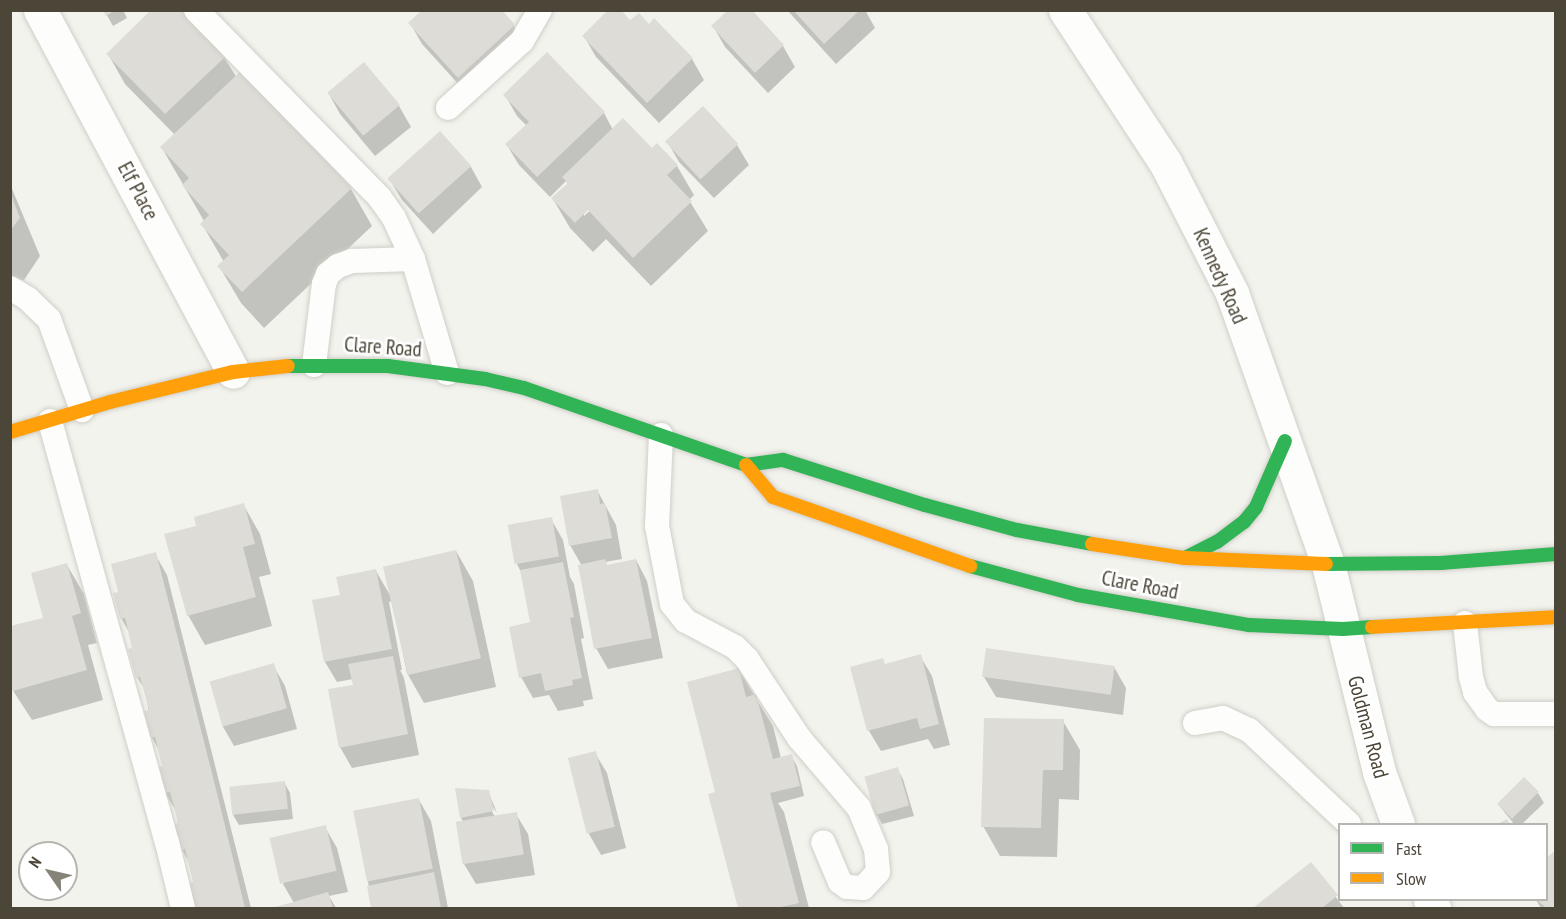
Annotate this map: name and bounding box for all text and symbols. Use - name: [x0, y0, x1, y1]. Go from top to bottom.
- street label: Elf Place: [112, 158, 164, 224]
- street label: Kennedy Road: [1188, 224, 1252, 328]
- street label: Clare Road: [343, 332, 423, 362]
- street label: Clare Road: [1100, 565, 1180, 605]
- street label: Goldman Road: [1342, 673, 1394, 781]
- legend: [1338, 823, 1548, 901]
- text: Fast: [1396, 837, 1422, 860]
- north arrow: [18, 841, 78, 901]
- text: N: [24, 853, 45, 871]
- text: Slow: [1396, 867, 1426, 890]

